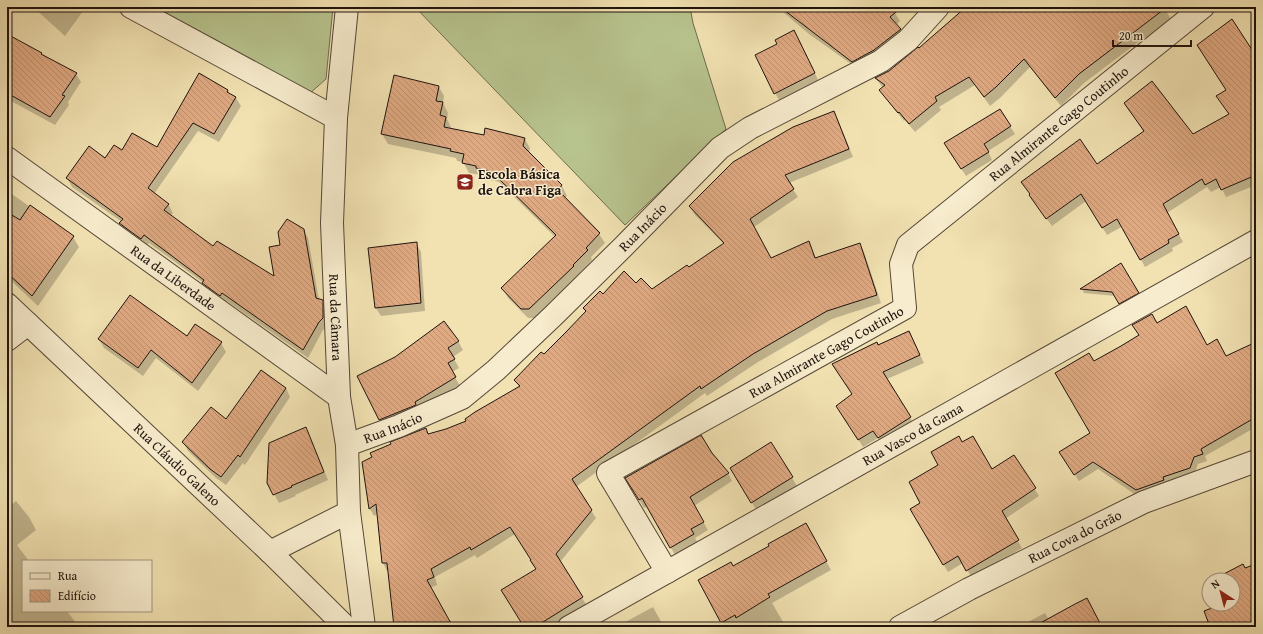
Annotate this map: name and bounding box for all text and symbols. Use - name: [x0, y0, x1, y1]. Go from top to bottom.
- scale bar: [1113, 22, 1191, 48]
- text: 20 m: [1119, 27, 1143, 44]
- street label: Rua Almirante Gago Coutinho: [985, 61, 1133, 186]
- place label: Escola Básica de Cabra Figa: [478, 164, 562, 200]
- school or university icon: Escola Básica de Cabra Figa: [455, 172, 475, 192]
- street label: Rua Inácio: [614, 198, 671, 256]
- street label: Rua da Liberdade: [127, 240, 221, 316]
- street label: Rua da Câmara: [324, 273, 348, 362]
- street label: Rua Almirante Gago Coutinho: [745, 301, 907, 403]
- street label: Rua Vasco da Gama: [859, 398, 967, 470]
- street label: Rua Inácio: [361, 407, 425, 448]
- street label: Rua Cláudio Galeno: [129, 418, 225, 511]
- street label: Rua Cova do Grão: [1025, 505, 1125, 568]
- legend: [22, 560, 152, 612]
- text: Rua: [58, 567, 77, 584]
- north arrow: [1201, 572, 1241, 612]
- text: N: [1207, 575, 1223, 593]
- text: Edifício: [58, 587, 96, 604]

